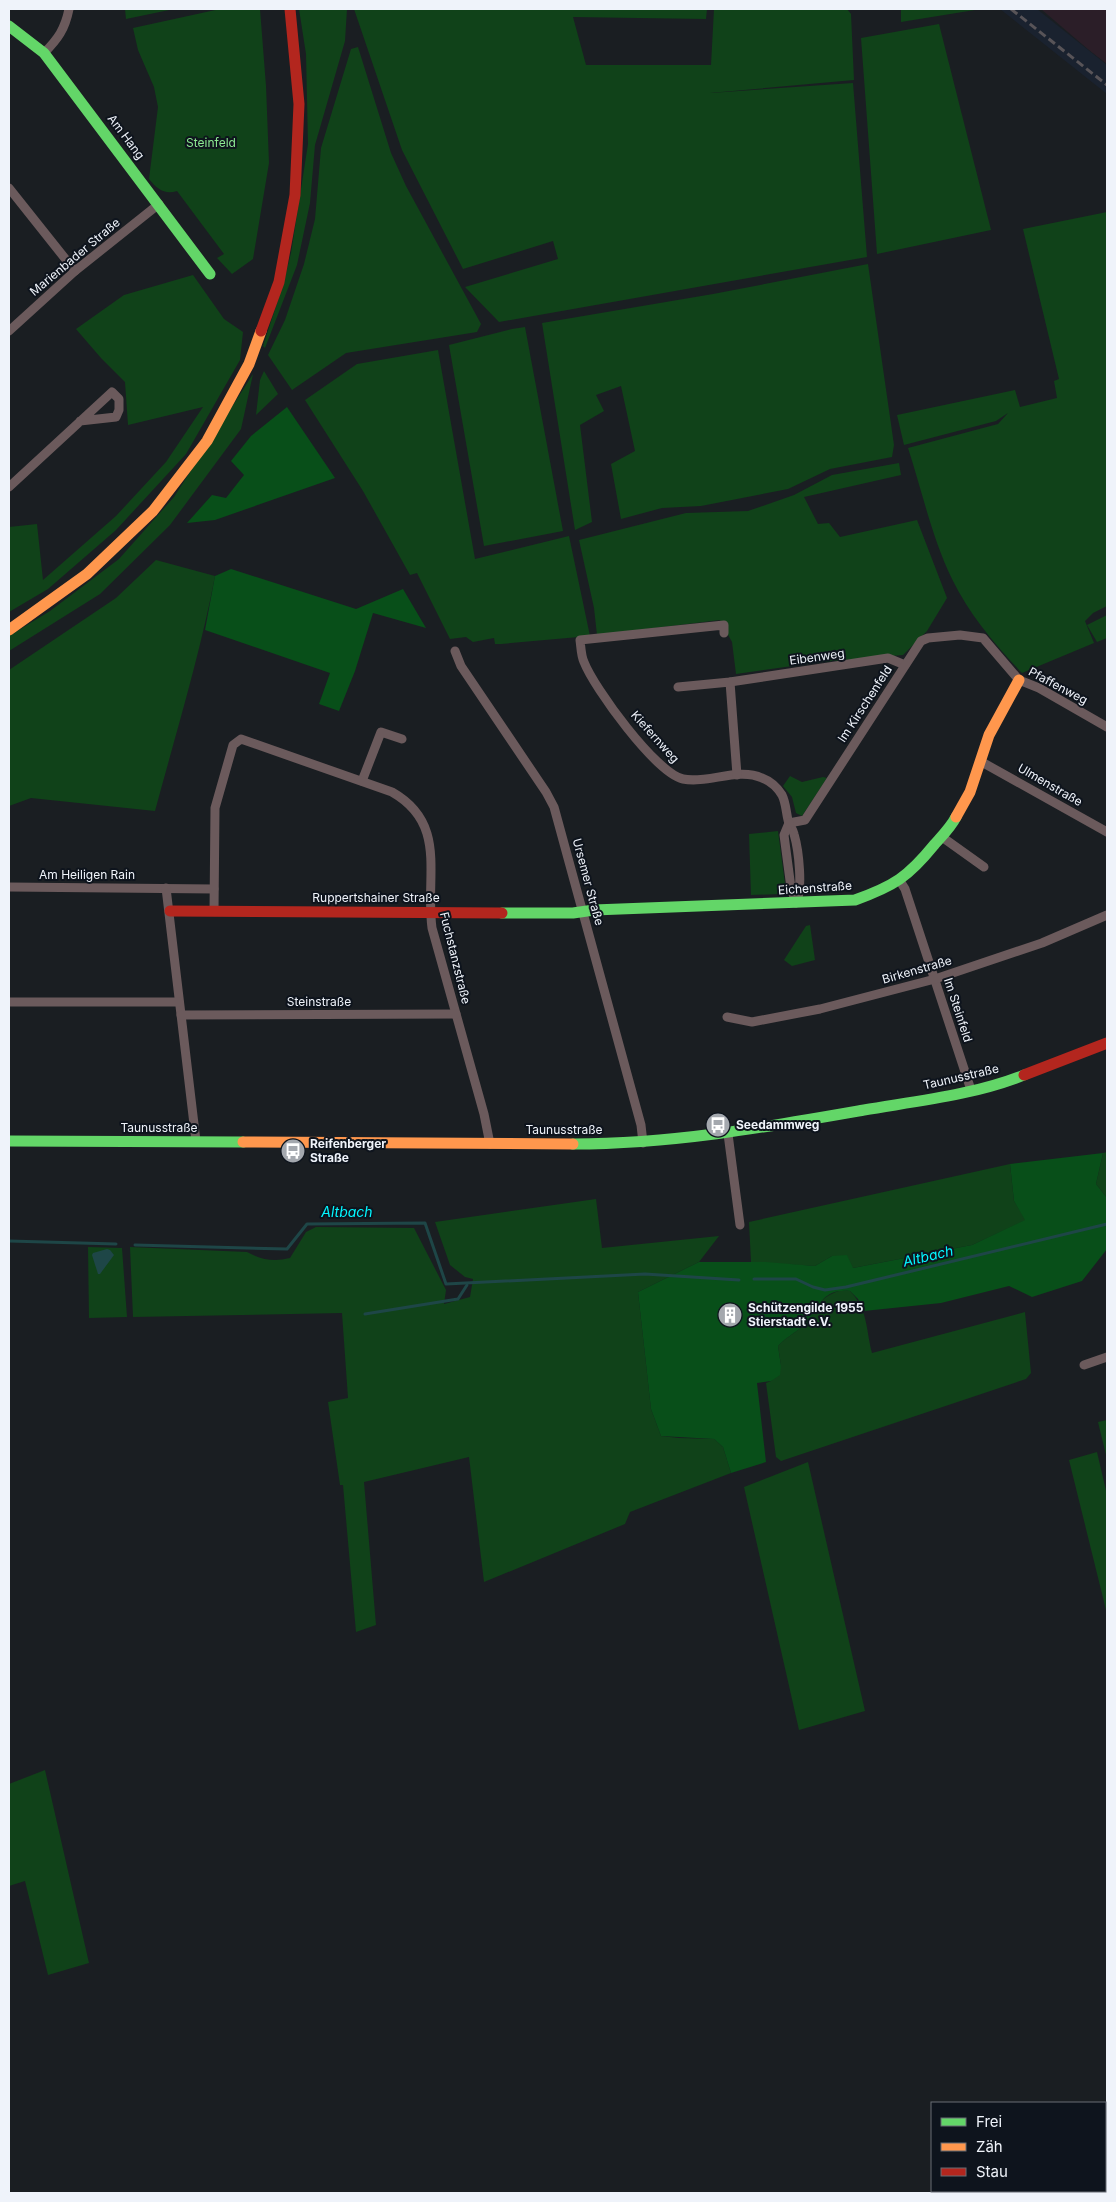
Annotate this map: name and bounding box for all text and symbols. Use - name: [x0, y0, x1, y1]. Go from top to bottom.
- street label: Am Hang: [105, 111, 148, 162]
- park label: Steinfeld: [186, 135, 236, 150]
- street label: Marienbader Straße: [27, 215, 123, 299]
- street label: Eibenweg: [788, 645, 845, 668]
- street label: Im Kirschenfeld: [834, 663, 895, 745]
- street label: Pfaffenweg: [1026, 664, 1090, 707]
- street label: Kiefernweg: [628, 707, 683, 766]
- street label: Ulmenstraße: [1015, 760, 1085, 809]
- street label: Ursemer Straße: [570, 837, 607, 927]
- street label: Am Heiligen Rain: [39, 867, 135, 882]
- street label: Eichenstraße: [778, 877, 852, 898]
- street label: Ruppertshainer Straße: [312, 890, 440, 905]
- street label: Fuchstanzstraße: [437, 910, 474, 1005]
- street label: Birkenstraße: [880, 952, 953, 987]
- street label: Im Steinfeld: [941, 976, 976, 1044]
- street label: Steinstraße: [287, 994, 351, 1009]
- street label: Taunusstraße: [922, 1061, 1000, 1092]
- bus stop icon: Seedammweg: [705, 1112, 731, 1138]
- place label: Seedammweg: [736, 1117, 819, 1132]
- street label: Taunusstraße: [120, 1120, 198, 1135]
- street label: Taunusstraße: [525, 1122, 603, 1137]
- place label: Reifenberger Straße: [310, 1136, 386, 1165]
- bus stop icon: Reifenberger Straße: [280, 1138, 306, 1164]
- water label: Altbach: [320, 1203, 373, 1220]
- water label: Altbach: [900, 1241, 955, 1270]
- place label: Schützengilde 1955 Stierstadt e.V.: [748, 1300, 864, 1329]
- building icon: Schützengilde 1955 Stierstadt e.V.: [717, 1302, 743, 1328]
- legend: [931, 2102, 1106, 2192]
- text: Frei: [976, 2112, 1002, 2131]
- text: Zäh: [976, 2137, 1003, 2156]
- text: Stau: [976, 2162, 1008, 2181]

